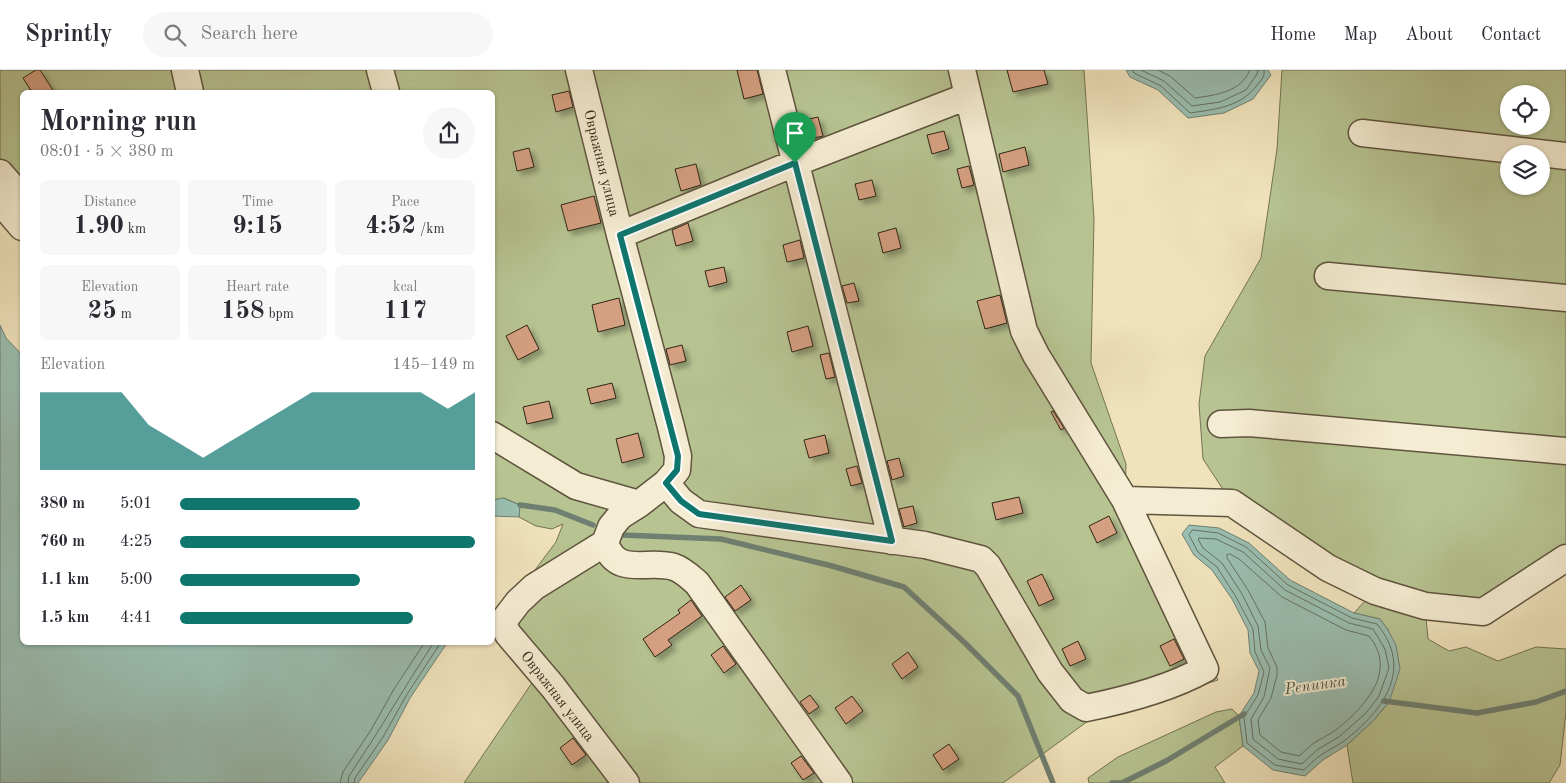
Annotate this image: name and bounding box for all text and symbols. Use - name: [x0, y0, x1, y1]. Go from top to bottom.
- search box: [143, 12, 493, 57]
- icon: search: [161, 21, 189, 49]
- text: Sprintly: [25, 23, 113, 47]
- text: Search here: [201, 25, 298, 44]
- text: Home: [1270, 26, 1316, 44]
- text: Map: [1344, 26, 1377, 44]
- text: About: [1405, 26, 1453, 44]
- text: Contact: [1481, 26, 1541, 44]
- map controls: [1500, 85, 1550, 195]
- button: locate: [1500, 85, 1550, 135]
- button: share: [423, 107, 475, 159]
- street label: Овражная улица: [580, 108, 621, 219]
- text: Morning run: [40, 109, 197, 137]
- pin: [774, 112, 816, 163]
- icon: arrive: [781, 119, 809, 147]
- text: 08:01 · 5 × 380 m: [40, 144, 173, 160]
- button: layers: [1500, 145, 1550, 195]
- text: Distance: [83, 195, 136, 209]
- text: Time: [242, 195, 273, 209]
- text: Pace: [391, 195, 419, 209]
- text: 1.90: [73, 214, 124, 239]
- text: 9:15: [232, 214, 283, 239]
- text: 4:52: [366, 214, 416, 239]
- text: km: [124, 222, 146, 236]
- text: /km: [416, 222, 445, 236]
- text: Elevation: [81, 280, 138, 294]
- text: Heart rate: [226, 280, 289, 294]
- text: kcal: [393, 280, 417, 294]
- text: 25: [88, 299, 117, 324]
- text: 158: [221, 299, 265, 324]
- text: 117: [383, 299, 427, 324]
- text: m: [117, 307, 132, 321]
- text: bpm: [265, 307, 294, 321]
- text: Elevation: [40, 357, 105, 373]
- text: 145–149 m: [392, 357, 475, 373]
- text: 380 m: [40, 496, 85, 512]
- text: 5:01: [120, 496, 152, 512]
- text: 760 m: [40, 534, 85, 550]
- text: 4:25: [120, 534, 152, 550]
- text: 1.1 km: [40, 572, 89, 588]
- text: 5:00: [120, 572, 152, 588]
- text: 1.5 km: [40, 610, 89, 626]
- text: 4:41: [120, 610, 152, 626]
- street label: Овражная улица: [517, 649, 597, 745]
- water label: Репинка: [1283, 674, 1347, 698]

